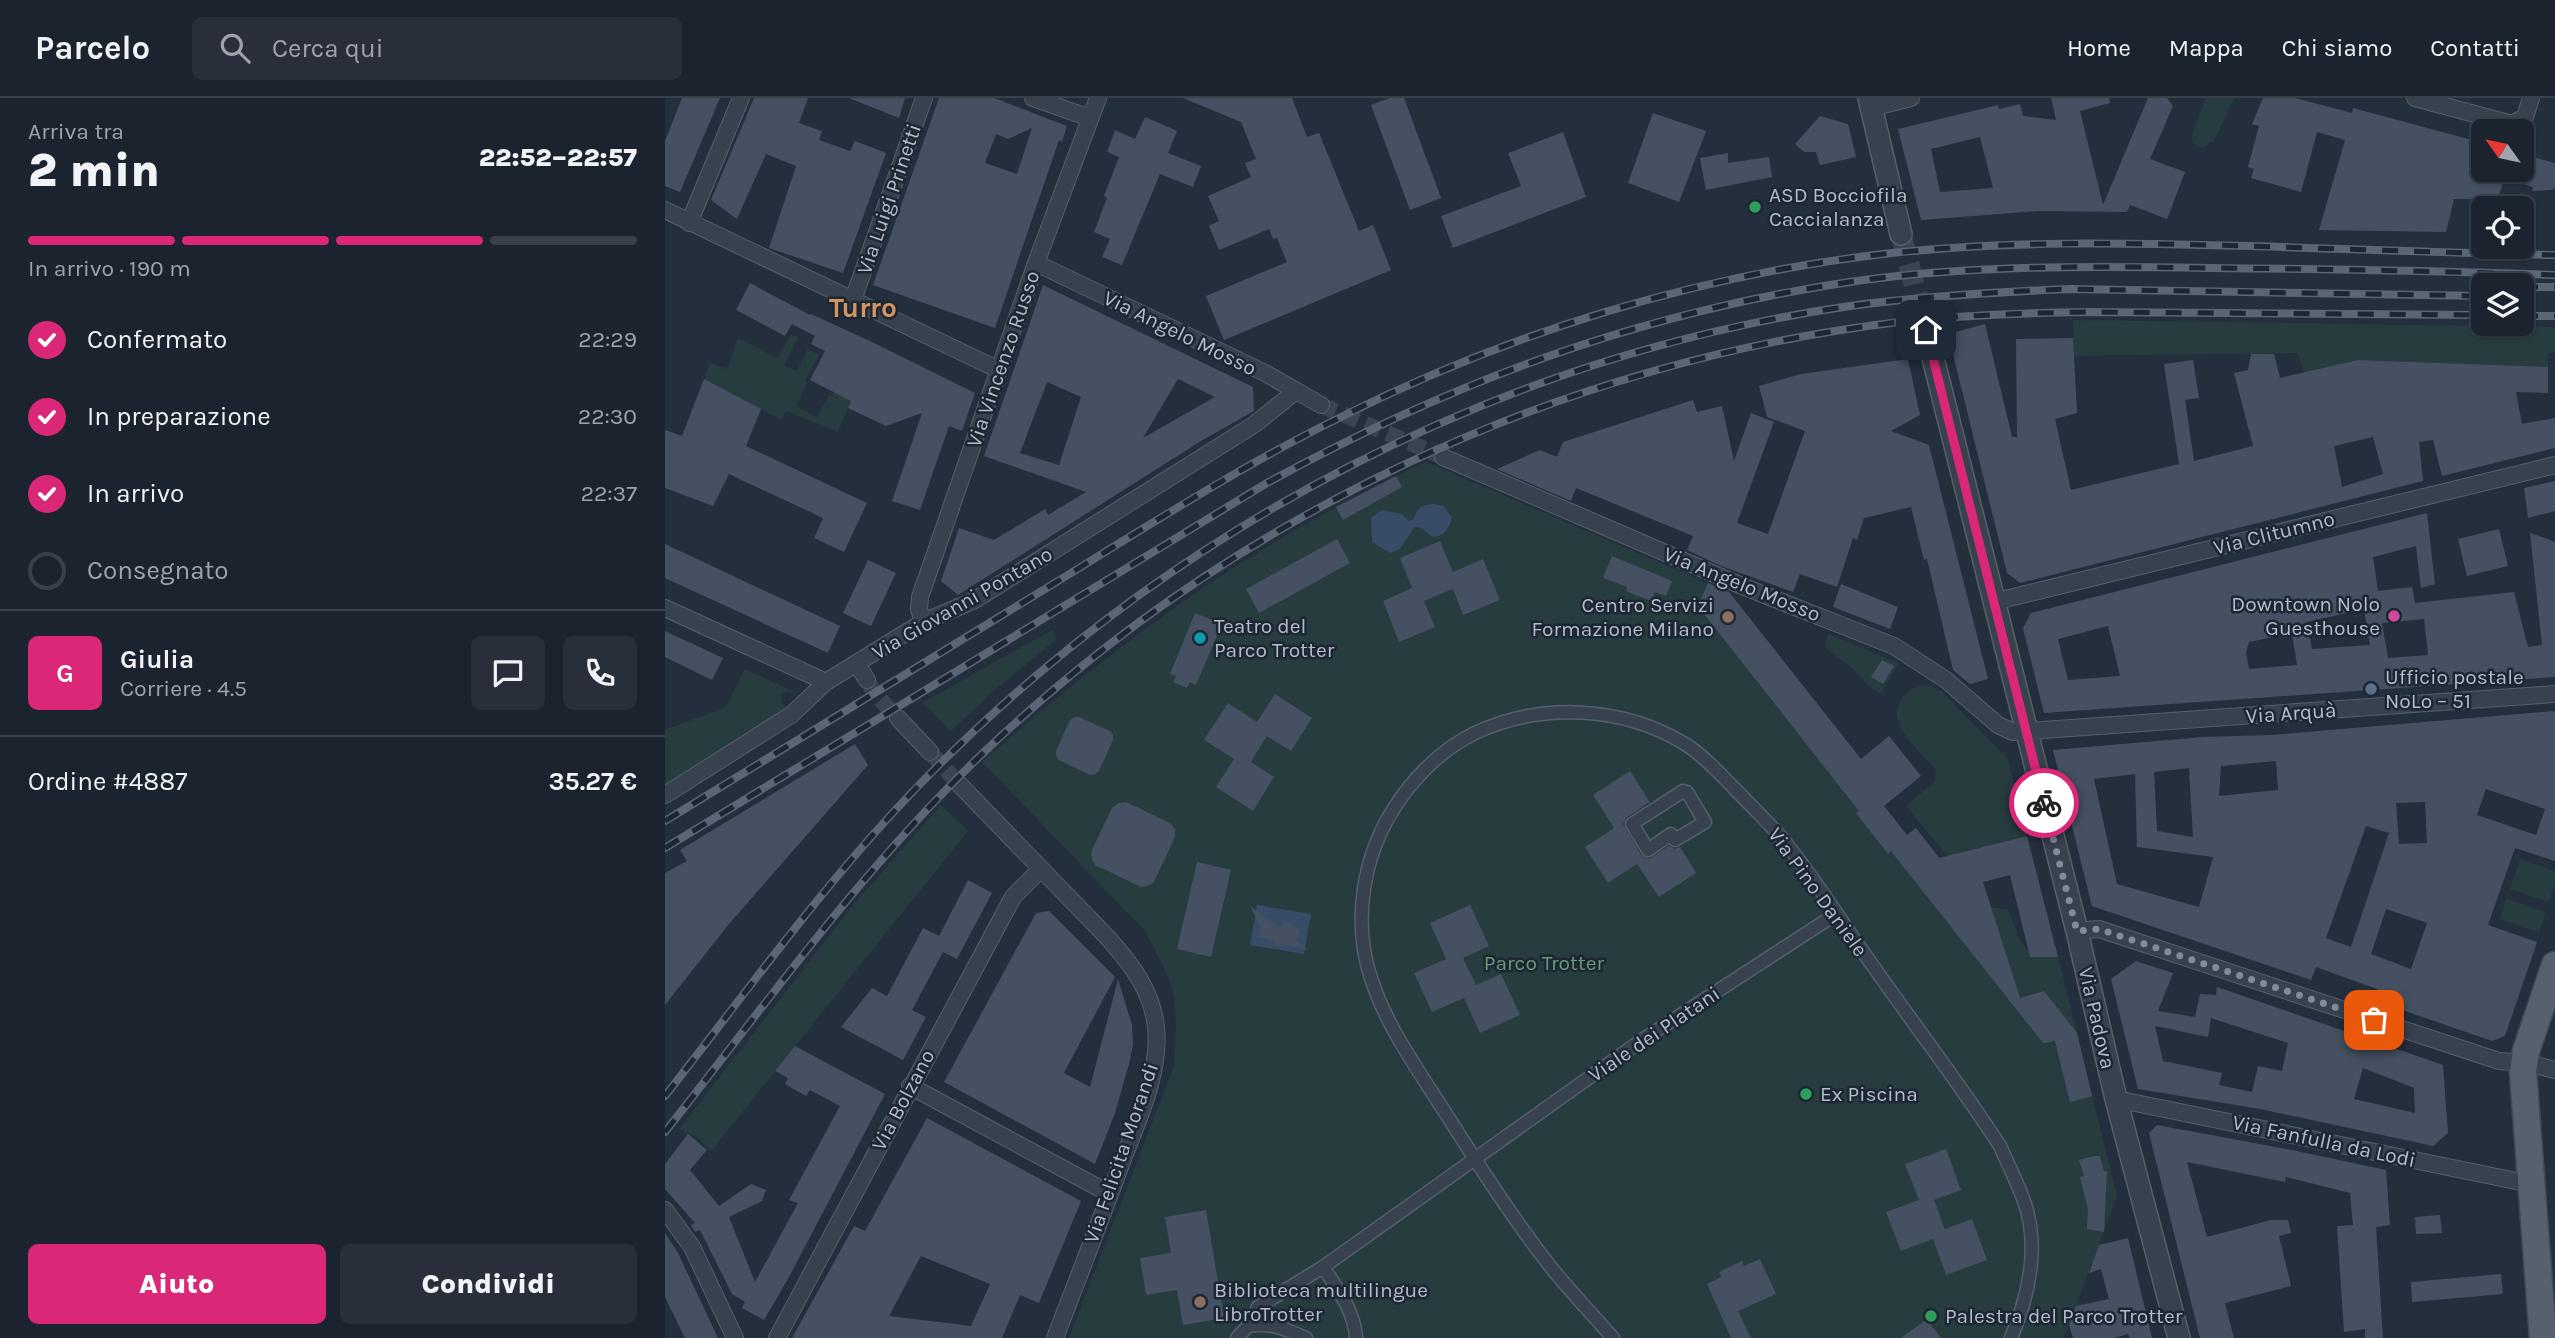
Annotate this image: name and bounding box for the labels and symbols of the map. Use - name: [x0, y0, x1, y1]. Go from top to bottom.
- north arrow: [2471, 119, 2534, 182]
- street label: Via Luigi Prinetti: [852, 121, 926, 277]
- place label: ASD Bocciofila Caccialanza: [1769, 183, 1907, 231]
- marker: ASD Bocciofila Caccialanza: [1747, 199, 1763, 215]
- street label: Via Vincenzo Russo: [962, 268, 1044, 450]
- street label: Via Angelo Mosso: [1100, 286, 1260, 380]
- district label: Turro: [829, 291, 897, 324]
- pin: [1896, 300, 1956, 360]
- street label: Via Clitumno: [2211, 506, 2337, 560]
- street label: Via Giovanni Pontano: [868, 542, 1056, 664]
- street label: Via Angelo Mosso: [1660, 542, 1824, 626]
- place label: Downtown Nolo Guesthouse: [2231, 592, 2380, 640]
- place label: Centro Servizi Formazione Milano: [1532, 593, 1714, 641]
- marker: Downtown Nolo Guesthouse: [2386, 608, 2402, 624]
- marker: Centro Servizi Formazione Milano: [1720, 609, 1736, 625]
- place label: Teatro del Parco Trotter: [1214, 614, 1335, 662]
- marker: Teatro del Parco Trotter: [1192, 630, 1208, 646]
- place label: Ufficio postale NoLo – 51: [2385, 665, 2524, 713]
- marker: Ufficio postale NoLo – 51: [2363, 681, 2379, 697]
- street label: Via Arquà: [2245, 698, 2337, 728]
- courier: [2009, 768, 2079, 838]
- street label: Via Pino Daniele: [1763, 823, 1873, 961]
- park label: Parco Trotter: [1484, 951, 1605, 975]
- street label: Via Padova: [2074, 965, 2120, 1071]
- street label: Viale dei Platani: [1584, 981, 1724, 1087]
- pin: [2344, 990, 2404, 1050]
- street label: Via Bolzano: [866, 1045, 940, 1155]
- street label: Via Felicita Morandi: [1079, 1060, 1163, 1246]
- place label: Ex Piscina: [1820, 1082, 1918, 1106]
- marker: Ex Piscina: [1798, 1086, 1814, 1102]
- street label: Via Fanfulla da Lodi: [2230, 1110, 2418, 1172]
- place label: Biblioteca multilingue LibroTrotter: [1214, 1278, 1428, 1326]
- marker: Biblioteca multilingue LibroTrotter: [1192, 1294, 1208, 1310]
- place label: Palestra del Parco Trotter: [1945, 1304, 2183, 1328]
- marker: Palestra del Parco Trotter: [1923, 1308, 1939, 1324]

